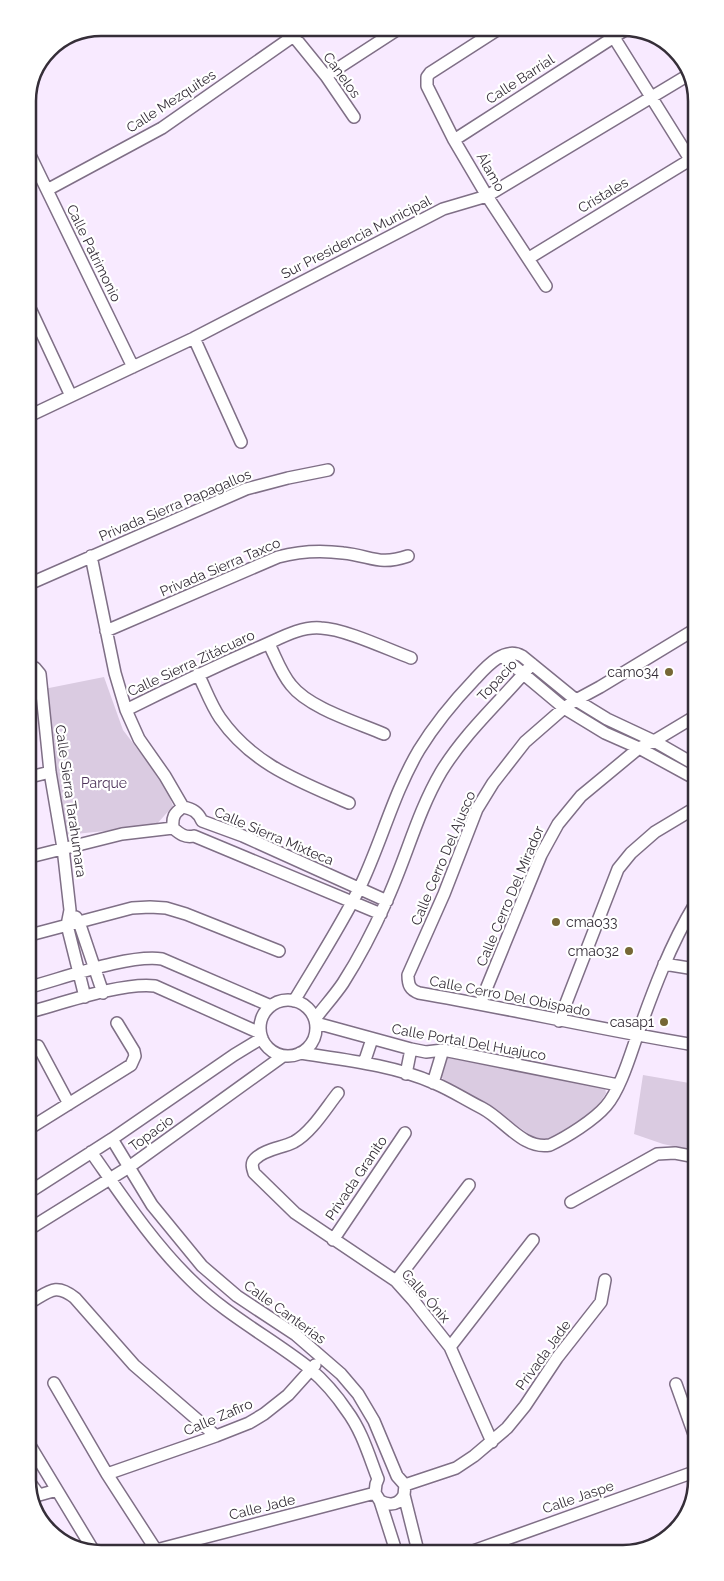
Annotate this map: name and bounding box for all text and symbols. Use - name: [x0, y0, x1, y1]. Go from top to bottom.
- street label: Canelos: [320, 49, 364, 101]
- street label: Calle Barrial: [483, 51, 557, 107]
- street label: Calle Mezquites: [123, 66, 219, 136]
- street label: Álamo: [474, 149, 509, 194]
- street label: Cristales: [575, 174, 631, 216]
- street label: Sur Presidencia Municipal: [278, 192, 434, 282]
- street label: Calle Patrimonio: [64, 202, 124, 304]
- street label: Privada Sierra Papagallos: [96, 466, 254, 544]
- street label: Privada Sierra Taxco: [157, 534, 283, 600]
- street label: Calle Sierra Zitácuaro: [125, 627, 257, 699]
- street label: Topacio: [474, 656, 520, 704]
- place label: camo34: [607, 664, 659, 680]
- marker: camo34: [663, 666, 675, 678]
- street label: Calle Sierra Tarahumara: [52, 724, 90, 878]
- park label: Parque: [81, 775, 127, 791]
- street label: Calle Cerro Del Ajusco: [407, 788, 479, 928]
- street label: Calle Sierra Mixteca: [212, 804, 336, 868]
- street label: Calle Cerro Del Mirador: [473, 823, 547, 969]
- place label: cmao33: [566, 914, 617, 930]
- marker: cmao33: [550, 916, 562, 928]
- place label: cmao32: [568, 943, 619, 959]
- marker: cmao32: [623, 945, 635, 957]
- street label: Calle Cerro Del Obispado: [428, 973, 592, 1019]
- place label: casap1: [610, 1014, 654, 1030]
- marker: casap1: [658, 1016, 670, 1028]
- street label: Calle Portal Del Huajuco: [390, 1021, 548, 1063]
- street label: Topacio: [126, 1112, 176, 1154]
- street label: Privada Granito: [322, 1133, 390, 1223]
- street label: Calle Ónix: [399, 1265, 454, 1326]
- street label: Calle Canterías: [241, 1277, 329, 1347]
- street label: Privada Jade: [512, 1317, 574, 1393]
- street label: Calle Zafiro: [181, 1395, 255, 1439]
- street label: Calle Jaspe: [540, 1477, 616, 1517]
- street label: Calle Jade: [227, 1491, 297, 1523]

